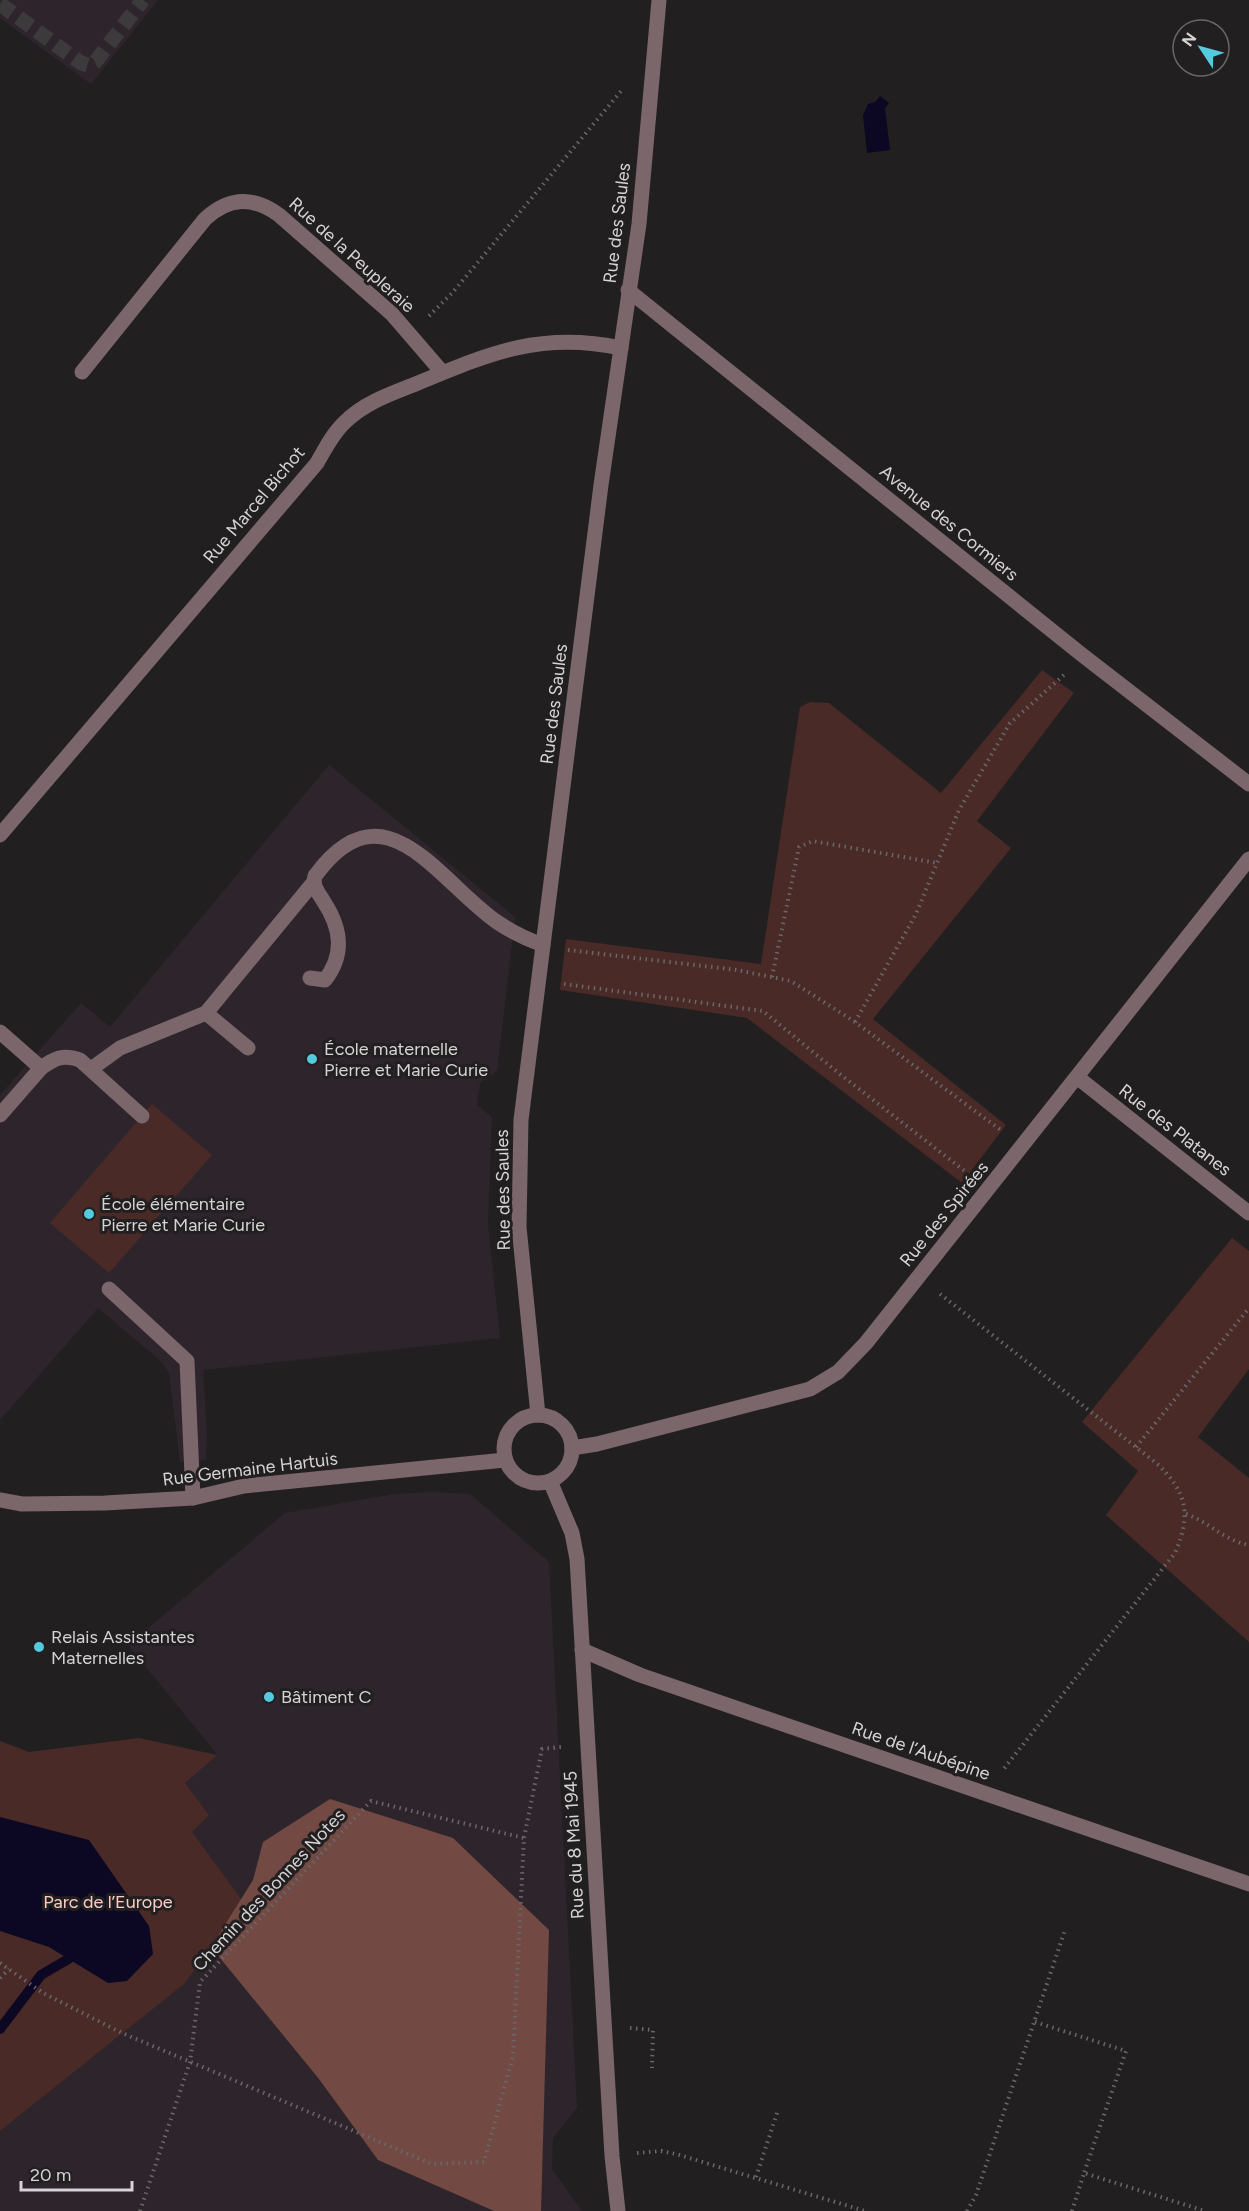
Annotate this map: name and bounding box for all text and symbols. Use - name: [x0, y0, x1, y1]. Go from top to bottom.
- north arrow: [1171, 18, 1231, 78]
- text: N: [1178, 29, 1201, 50]
- street label: Rue des Saules: [599, 161, 635, 285]
- street label: Rue de la Peupleraie: [285, 193, 420, 317]
- street label: Rue Marcel Bichot: [199, 442, 310, 568]
- street label: Avenue des Cormiers: [875, 460, 1023, 586]
- street label: Rue des Saules: [536, 642, 572, 766]
- place label: École maternelle Pierre et Marie Curie: [324, 1038, 488, 1081]
- marker: École maternelle Pierre et Marie Curie: [305, 1052, 319, 1066]
- street label: Rue des Platanes: [1114, 1079, 1236, 1181]
- street label: Rue des Saules: [491, 1129, 515, 1251]
- street label: Rue des Spirées: [895, 1157, 993, 1271]
- place label: École élémentaire Pierre et Marie Curie: [101, 1193, 265, 1236]
- marker: École élémentaire Pierre et Marie Curie: [82, 1207, 96, 1221]
- street label: Rue Germaine Hartuis: [161, 1447, 339, 1491]
- place label: Relais Assistantes Maternelles: [51, 1626, 195, 1669]
- marker: Relais Assistantes Maternelles: [32, 1640, 46, 1654]
- place label: Bâtiment C: [281, 1686, 372, 1708]
- marker: Bâtiment C: [262, 1690, 276, 1704]
- street label: Rue de l’Aubépine: [849, 1717, 993, 1785]
- street label: Rue du 8 Mai 1945: [559, 1770, 589, 1920]
- street label: Chemin des Bonnes Notes: [188, 1804, 350, 1976]
- park label: Parc de l’Europe: [43, 1891, 173, 1913]
- scale bar: [21, 2154, 132, 2192]
- text: 20 m: [30, 2164, 71, 2186]

